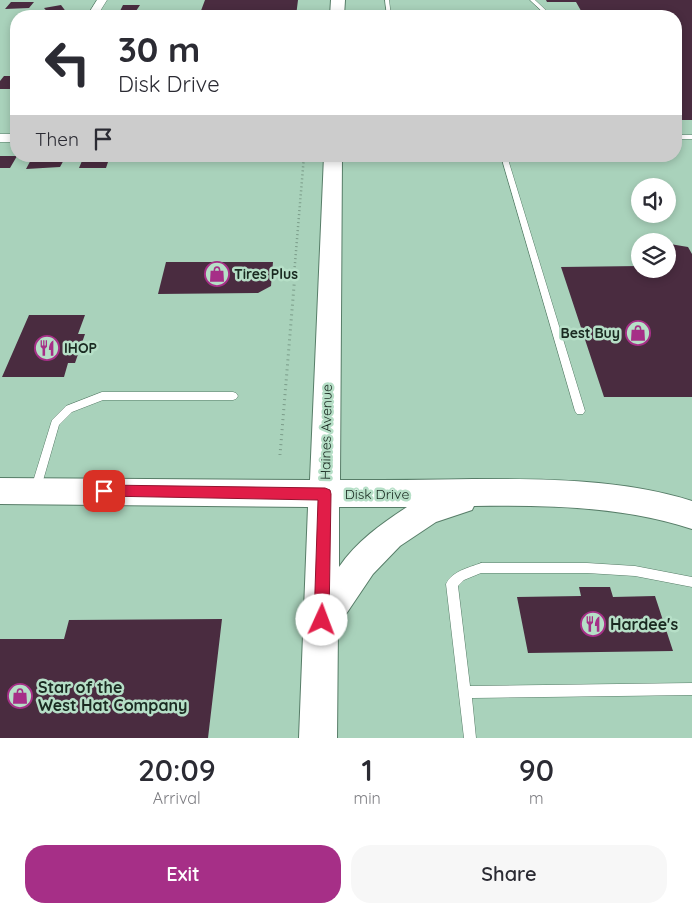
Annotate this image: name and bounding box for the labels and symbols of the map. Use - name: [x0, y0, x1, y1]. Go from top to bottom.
- shop icon: Tires Plus: [204, 261, 230, 287]
- place label: Tires Plus: [234, 265, 298, 283]
- shop icon: Best Buy: [625, 320, 651, 346]
- place label: Best Buy: [561, 324, 620, 342]
- restaurant icon: IHOP: [34, 335, 60, 361]
- place label: IHOP: [64, 339, 97, 357]
- street label: Haines Avenue: [316, 384, 336, 480]
- pin: [83, 470, 125, 512]
- street label: Disk Drive: [345, 485, 409, 503]
- position arrow: [295, 593, 347, 645]
- restaurant icon: Hardee's: [580, 611, 606, 637]
- place label: Hardee's: [610, 614, 678, 634]
- place label: Star of the West Hat Company: [38, 677, 187, 715]
- shop icon: Star of the West Hat Company: [7, 683, 33, 709]

